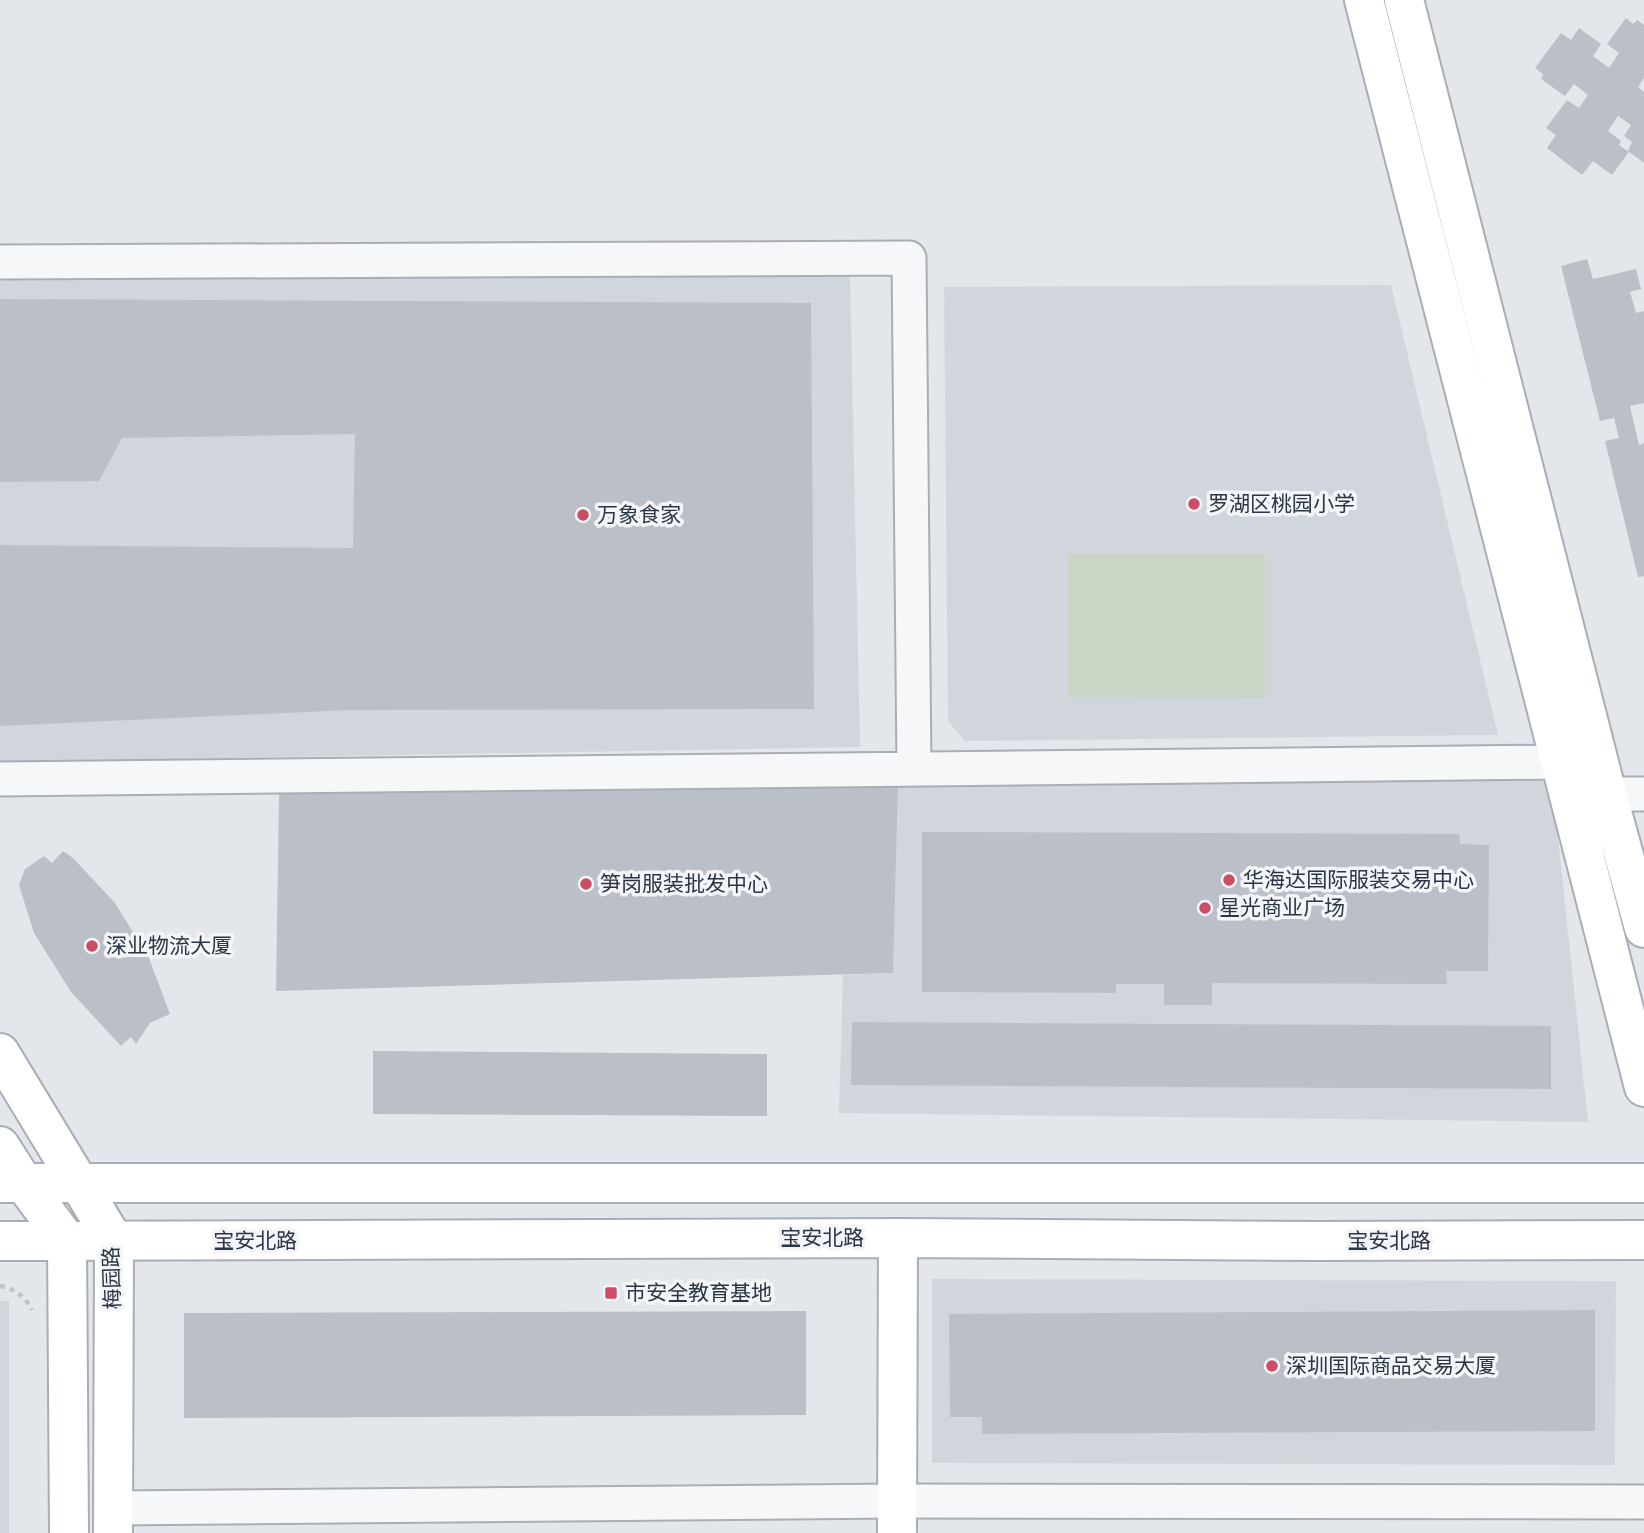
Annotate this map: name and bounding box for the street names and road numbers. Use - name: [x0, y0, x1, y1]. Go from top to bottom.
- street label: 宝安北路: [780, 1223, 864, 1252]
- street label: 宝安北路: [213, 1226, 297, 1255]
- street label: 宝安北路: [1347, 1226, 1431, 1255]
- street label: 梅园路: [96, 1246, 127, 1310]

